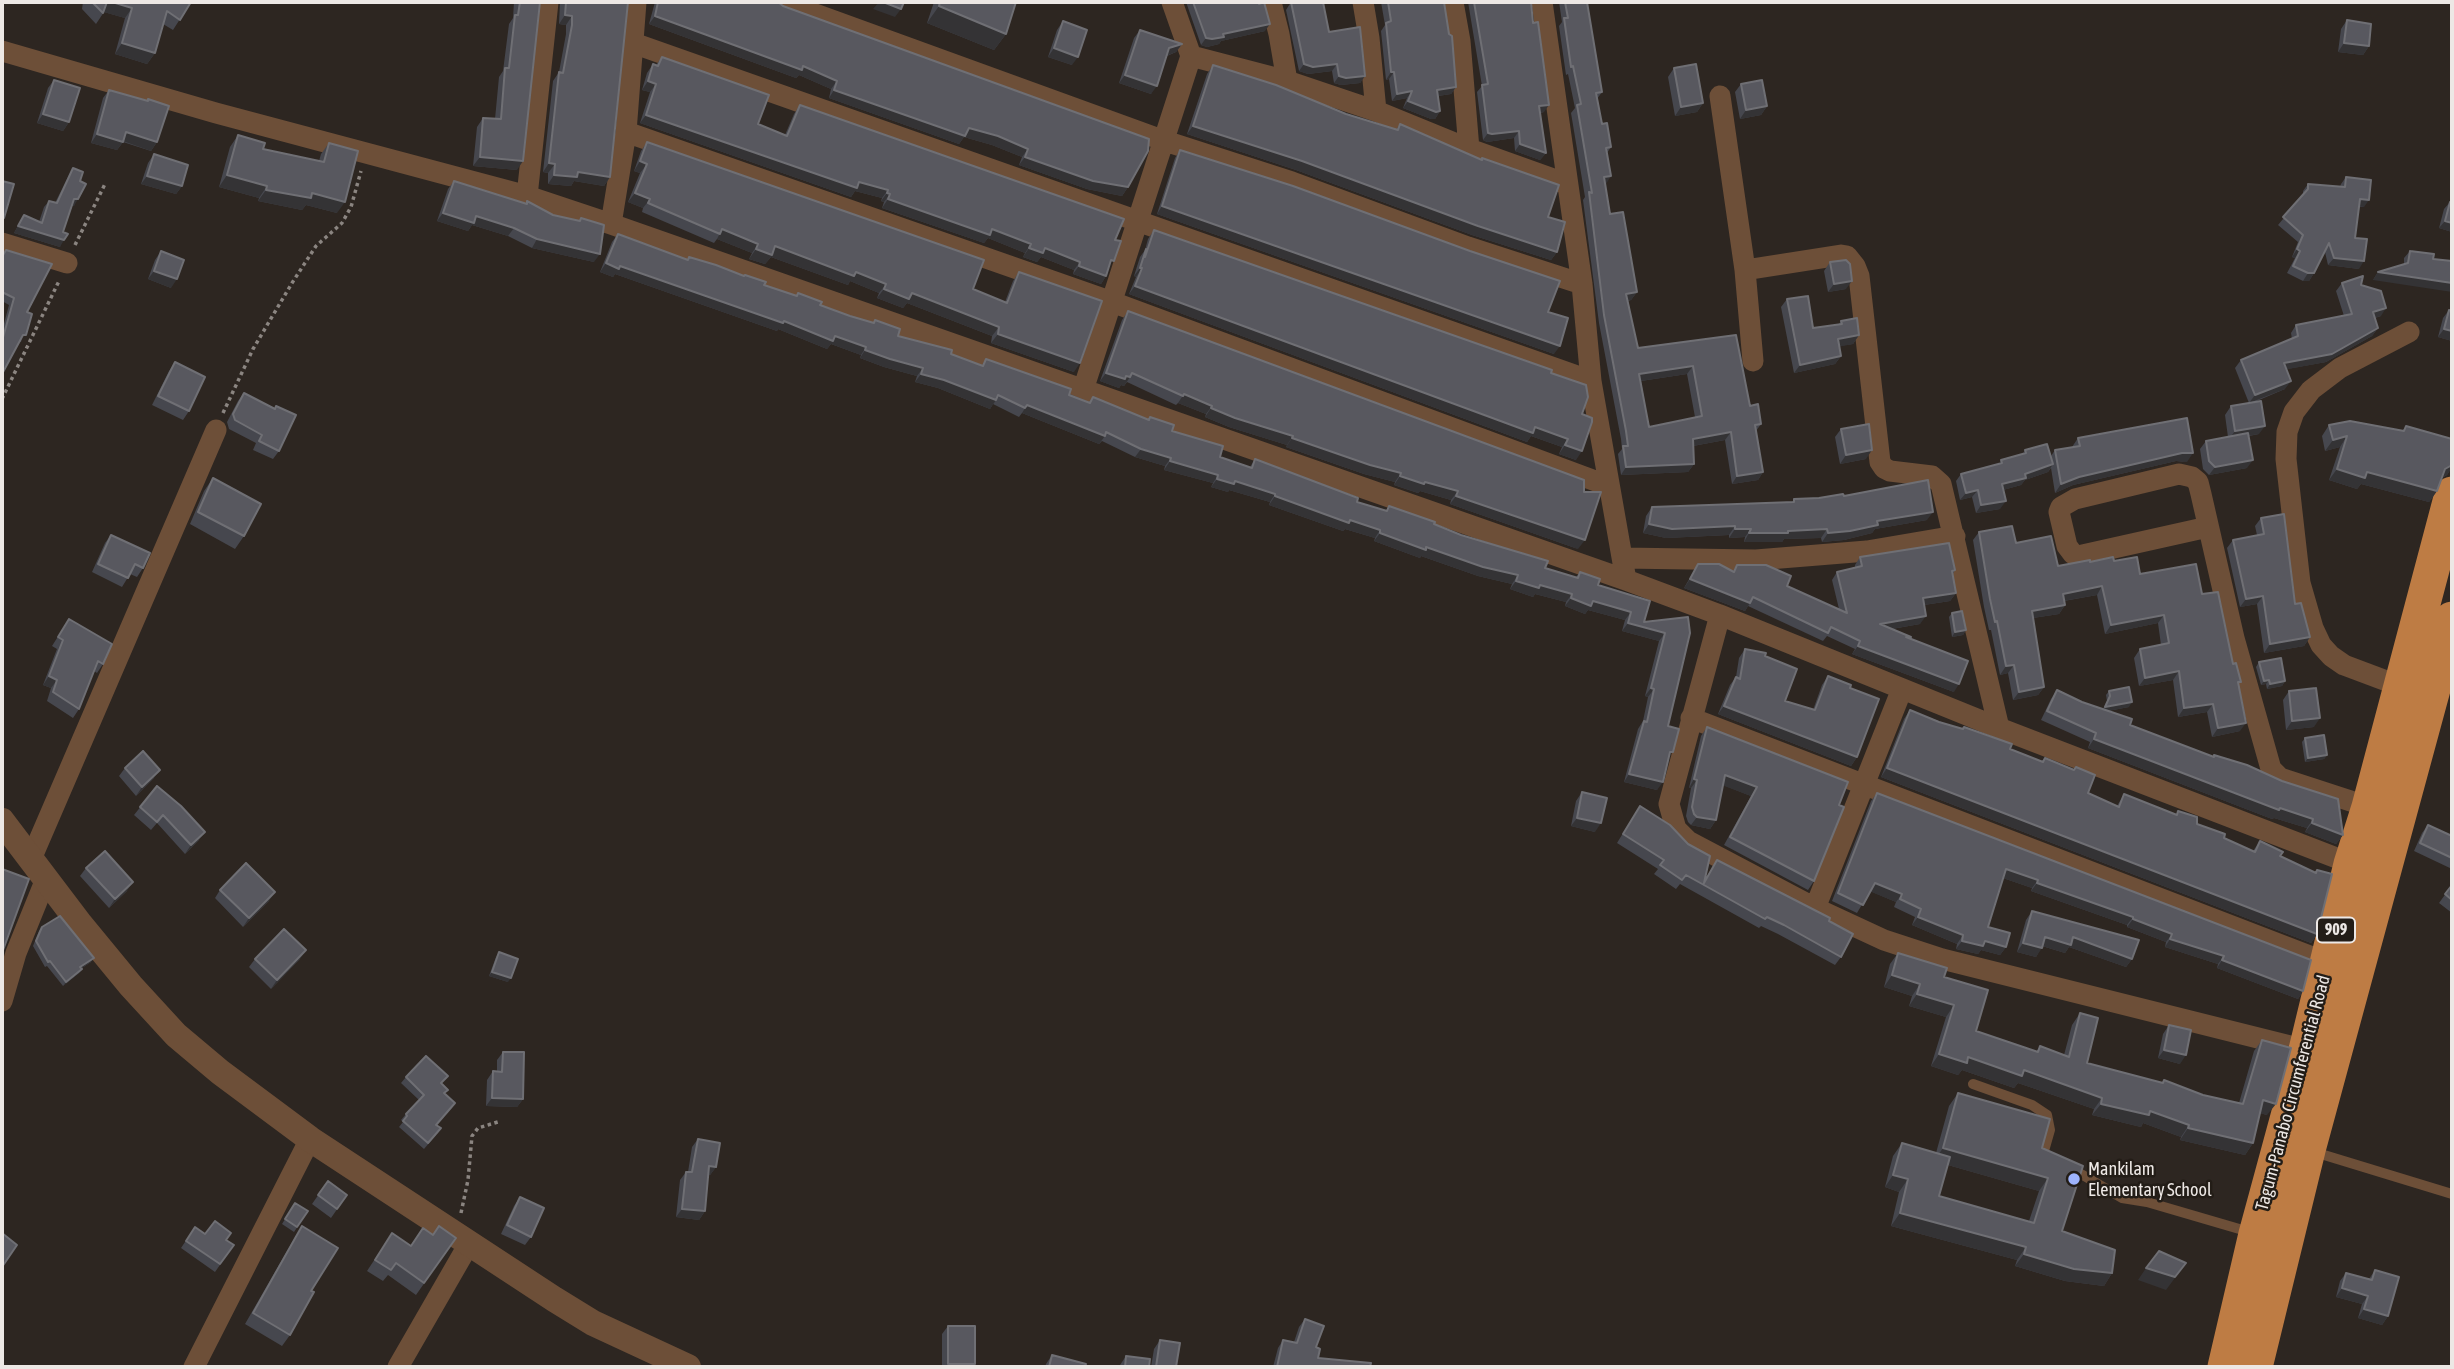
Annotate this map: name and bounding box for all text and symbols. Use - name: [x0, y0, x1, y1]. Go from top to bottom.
- road number: 909: [2317, 918, 2355, 942]
- street label: Tagum-Panabo Circumferential Road: [2251, 973, 2335, 1213]
- place label: Mankilam Elementary School: [2088, 1158, 2212, 1200]
- marker: Mankilam Elementary School: [2066, 1171, 2082, 1187]

